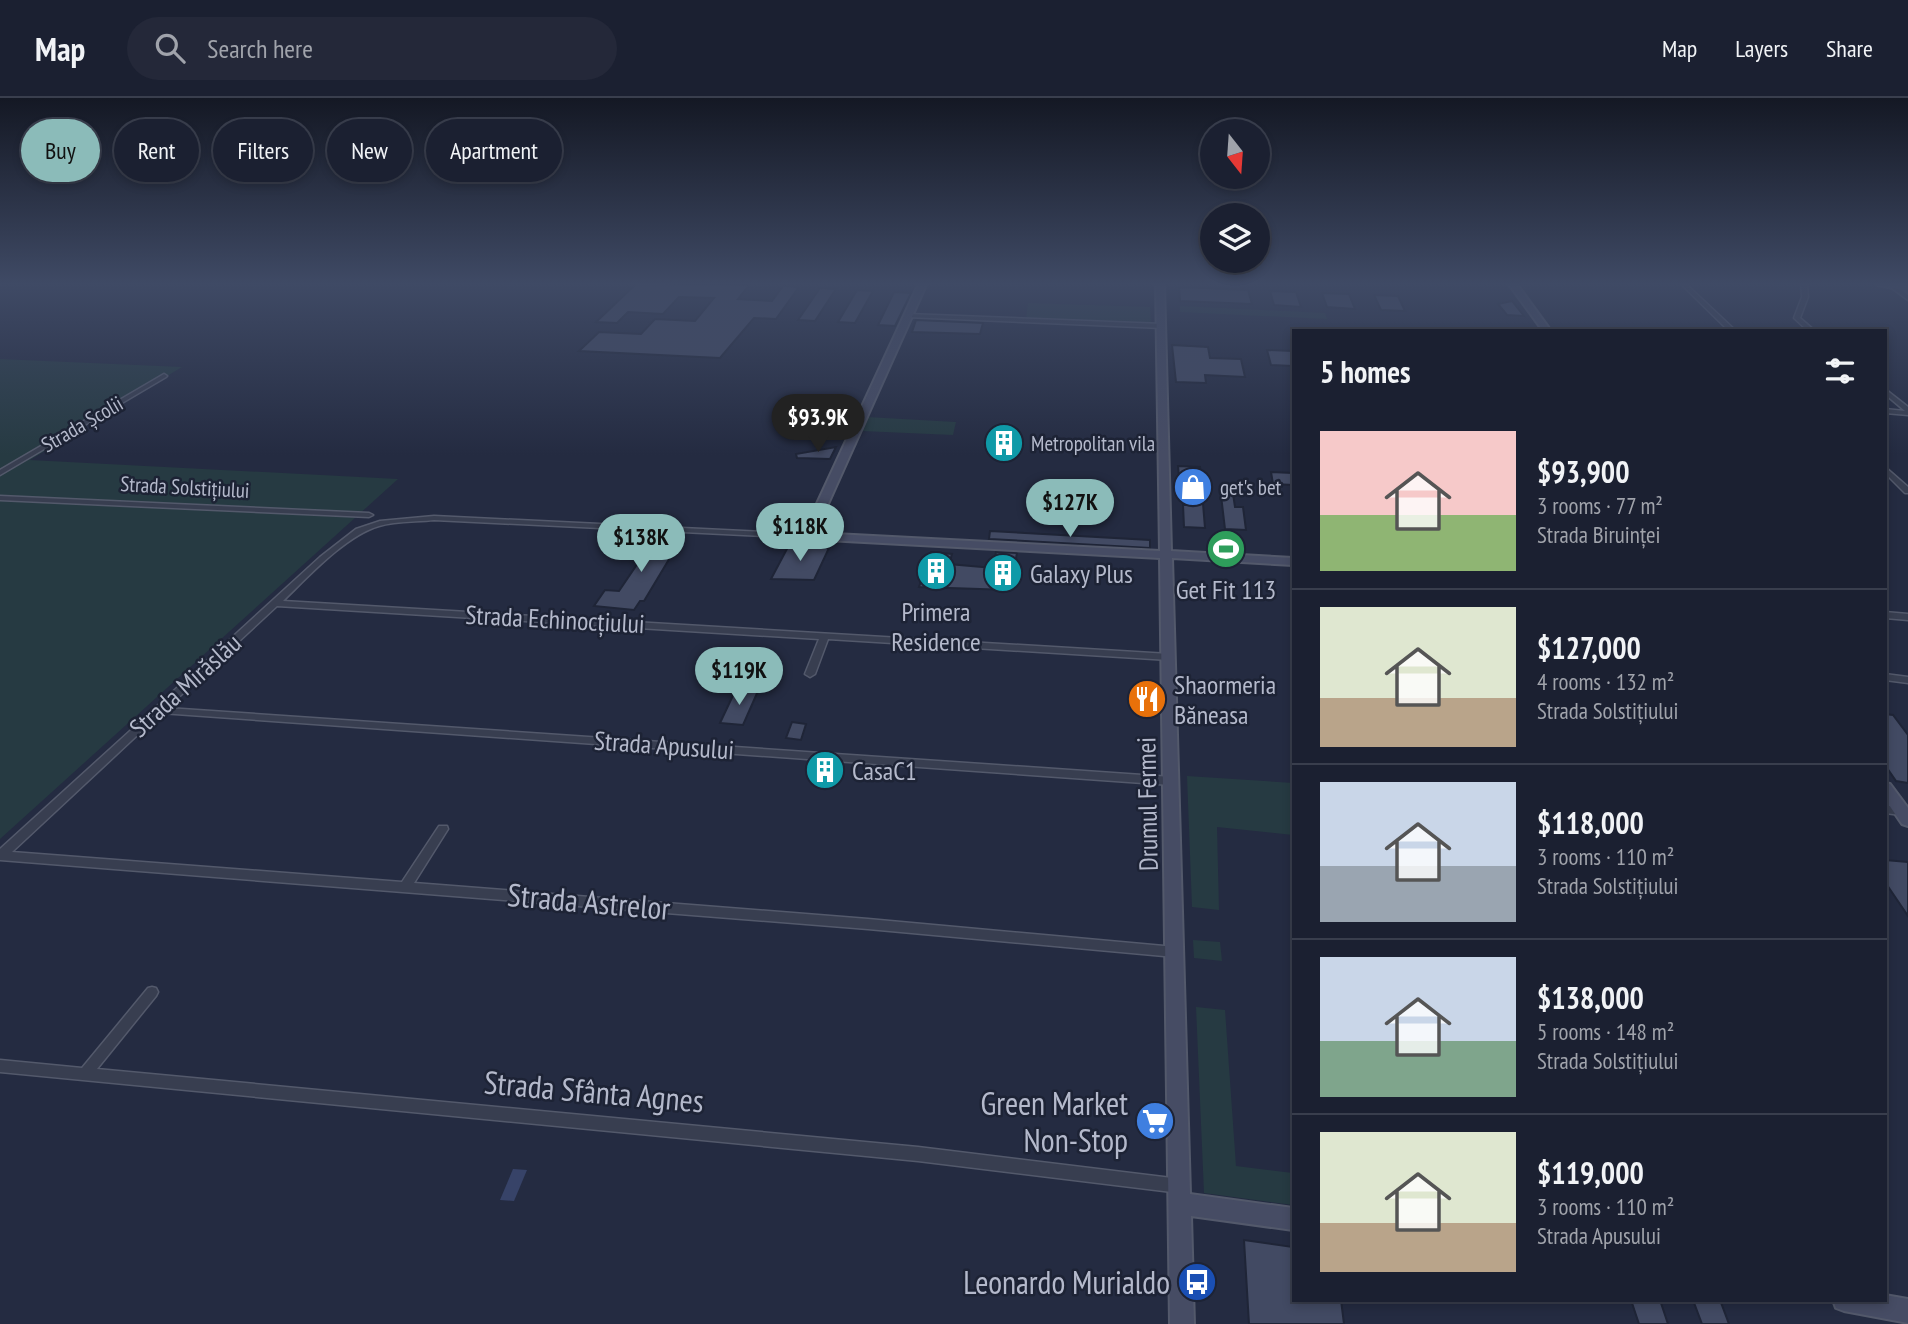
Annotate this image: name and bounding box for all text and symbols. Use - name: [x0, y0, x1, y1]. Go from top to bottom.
- search box: [127, 17, 617, 80]
- text: Map: [35, 27, 85, 70]
- icon: search: [151, 29, 189, 67]
- text: Search here: [207, 32, 313, 65]
- text: Map: [1662, 33, 1697, 64]
- text: Layers: [1735, 33, 1788, 64]
- text: Share: [1826, 33, 1873, 64]
- chip: Buy: [21, 119, 100, 182]
- chip: Rent: [114, 119, 199, 182]
- chip: Filters: [213, 119, 313, 182]
- chip: New: [327, 119, 412, 182]
- chip: Apartment: [426, 119, 562, 182]
- north arrow: [1200, 119, 1270, 189]
- map controls: [1200, 119, 1270, 273]
- button: layers: [1200, 203, 1270, 273]
- text: 5 homes: [1320, 352, 1411, 391]
- icon: filters: [1821, 352, 1859, 390]
- street label: Strada Școlii: [36, 390, 128, 458]
- pin: $93.9K: [761, 394, 875, 454]
- text: $93.9K: [788, 402, 848, 431]
- building icon: Metropolitan vila: [983, 422, 1025, 464]
- place label: Metropolitan vila: [1031, 430, 1155, 457]
- text: $93,900: [1537, 452, 1630, 491]
- icon: home: [1376, 459, 1460, 543]
- shop icon: get's bet: [1172, 466, 1214, 508]
- street label: Strada Solstițiului: [120, 470, 250, 504]
- place label: get's bet: [1220, 474, 1282, 501]
- pin: $127K: [1021, 480, 1119, 539]
- text: $127K: [1042, 487, 1098, 516]
- text: 3 rooms · 77 m²: [1537, 491, 1663, 520]
- pin: $118K: [751, 504, 849, 563]
- text: $118K: [772, 511, 828, 540]
- pin: $138K: [592, 514, 690, 574]
- text: Strada Biruinței: [1537, 520, 1661, 549]
- text: $138K: [613, 522, 669, 551]
- sports icon: Get Fit 113: [1205, 528, 1247, 570]
- building icon: Primera Residence: [915, 550, 957, 592]
- building icon: Galaxy Plus: [982, 552, 1024, 594]
- place label: Galaxy Plus: [1030, 557, 1133, 590]
- place label: Get Fit 113: [1176, 573, 1276, 606]
- place label: Primera Residence: [891, 595, 981, 658]
- street label: Strada Echinocțiului: [465, 598, 645, 640]
- street label: Strada Mirăslău: [122, 626, 248, 744]
- text: $127,000: [1537, 628, 1641, 667]
- icon: home: [1376, 635, 1460, 719]
- pin: $119K: [690, 648, 788, 707]
- text: $119K: [711, 655, 767, 684]
- text: 4 rooms · 132 m²: [1537, 667, 1674, 696]
- place label: Shaormeria Băneasa: [1174, 668, 1276, 731]
- restaurant icon: Shaormeria Băneasa: [1126, 678, 1168, 720]
- text: Strada Solstițiului: [1537, 696, 1679, 725]
- street label: Strada Apusului: [593, 724, 735, 766]
- street label: Drumul Fermei: [1129, 737, 1165, 871]
- building icon: CasaC1: [804, 749, 846, 791]
- place label: CasaC1: [852, 754, 917, 787]
- text: $118,000: [1537, 803, 1644, 842]
- icon: home: [1376, 810, 1460, 894]
- text: 3 rooms · 110 m²: [1537, 842, 1674, 871]
- text: Strada Solstițiului: [1537, 871, 1679, 900]
- street label: Strada Astrelor: [506, 873, 672, 929]
- text: $138,000: [1537, 978, 1644, 1017]
- icon: home: [1376, 985, 1460, 1069]
- text: 5 rooms · 148 m²: [1537, 1017, 1674, 1046]
- text: Strada Solstițiului: [1537, 1046, 1679, 1075]
- street label: Strada Sfânta Agnes: [482, 1060, 706, 1122]
- place label: Green Market Non-Stop: [980, 1082, 1128, 1161]
- supermarket icon: Green Market Non-Stop: [1134, 1100, 1176, 1142]
- text: $119,000: [1537, 1153, 1644, 1192]
- icon: home: [1376, 1160, 1460, 1244]
- text: 3 rooms · 110 m²: [1537, 1192, 1674, 1221]
- text: Strada Apusului: [1537, 1221, 1661, 1250]
- place label: Leonardo Murialdo: [963, 1261, 1170, 1303]
- bus stop icon: Leonardo Murialdo: [1176, 1261, 1218, 1303]

